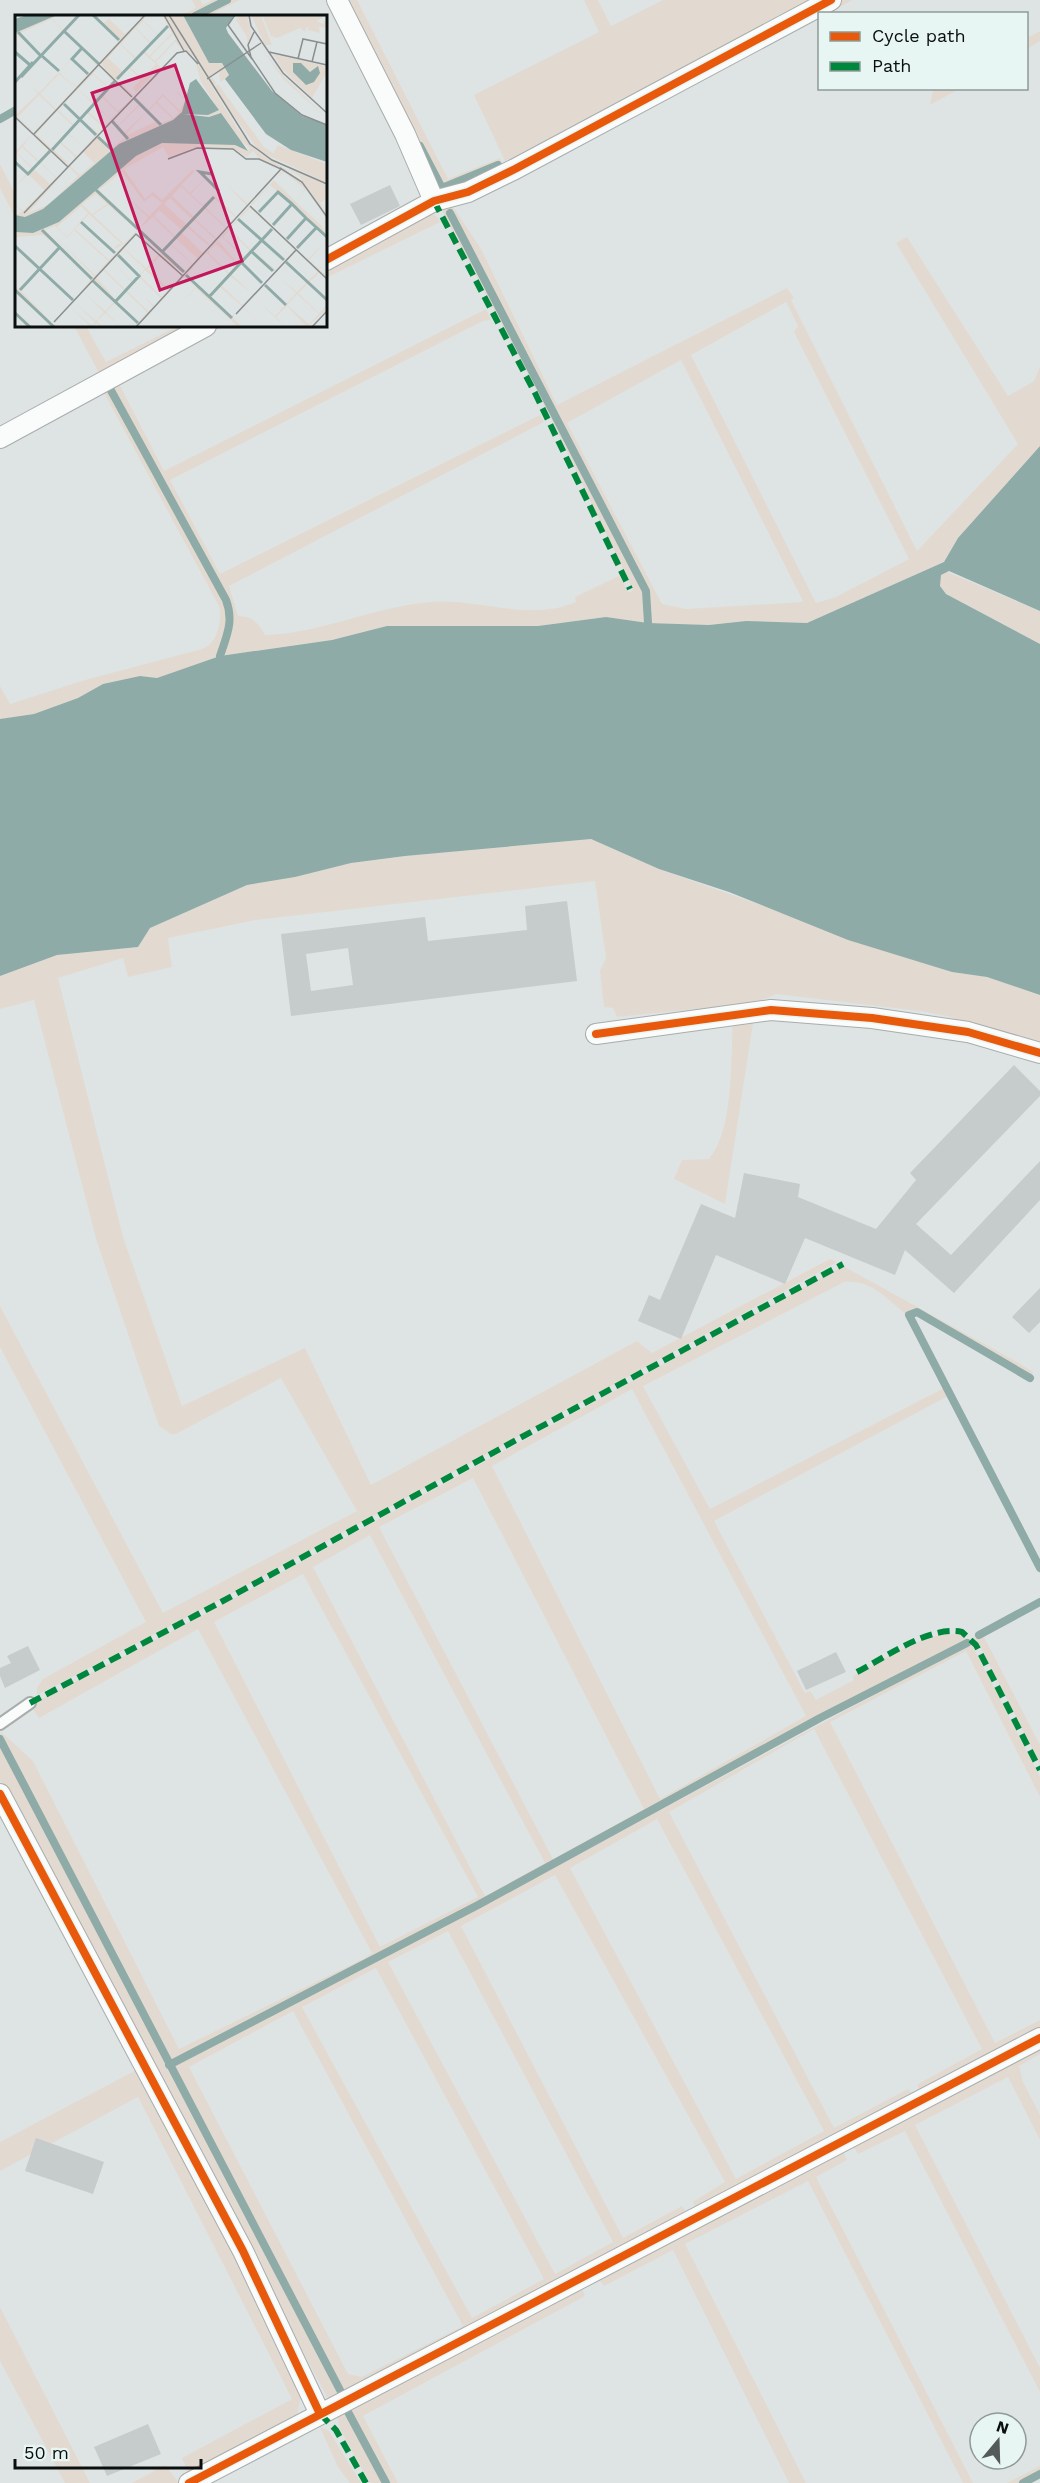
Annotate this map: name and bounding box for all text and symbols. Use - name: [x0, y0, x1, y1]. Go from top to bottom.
- legend: [818, 12, 1028, 90]
- inset map: [15, 15, 327, 327]
- text: Cycle path: [872, 25, 966, 46]
- text: Path: [872, 55, 912, 76]
- north arrow: [968, 2411, 1028, 2471]
- text: N: [994, 2416, 1011, 2438]
- scale bar: [15, 2432, 201, 2470]
- text: 50 m: [24, 2442, 69, 2463]

